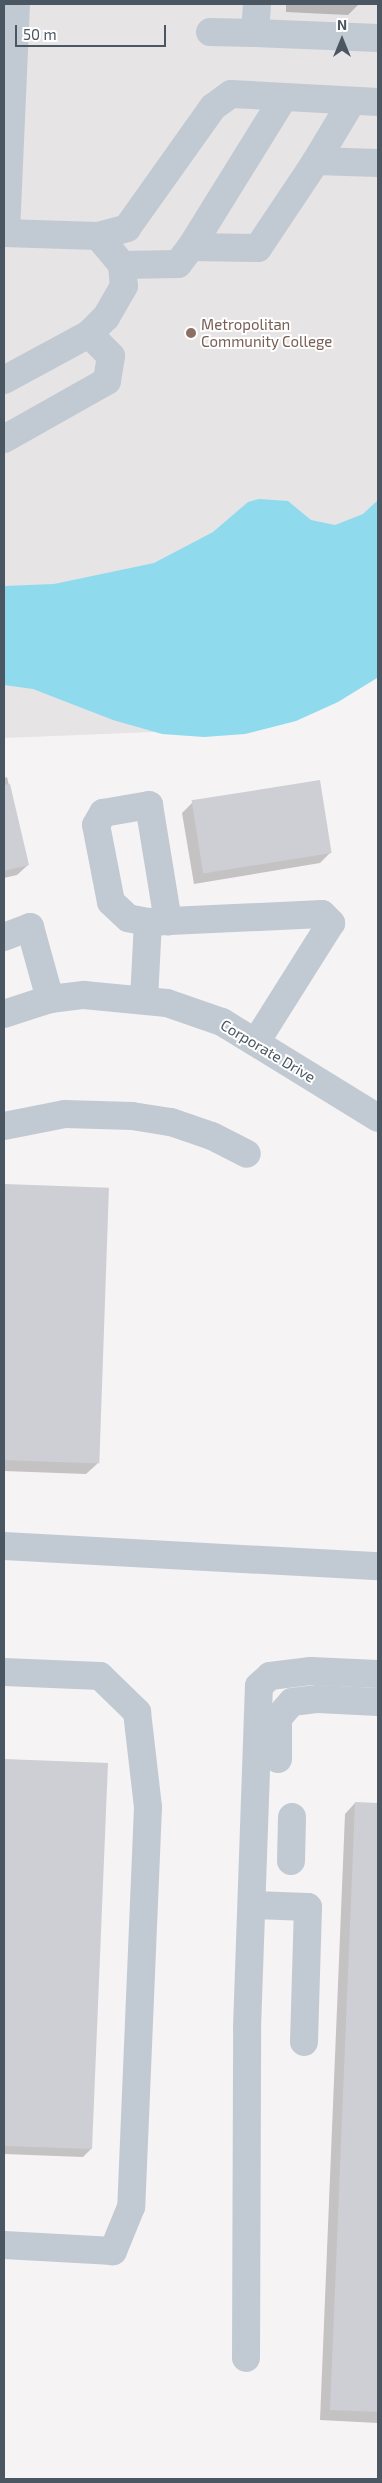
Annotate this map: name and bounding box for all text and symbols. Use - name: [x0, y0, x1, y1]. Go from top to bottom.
- scale bar: [18, 15, 169, 47]
- north arrow: [317, 15, 367, 65]
- text: N: [337, 16, 347, 33]
- text: 50 m: [23, 25, 57, 43]
- place label: Metropolitan Community College: [201, 315, 333, 350]
- marker: Metropolitan Community College: [185, 327, 197, 339]
- street label: Corporate Drive: [217, 1016, 319, 1086]

